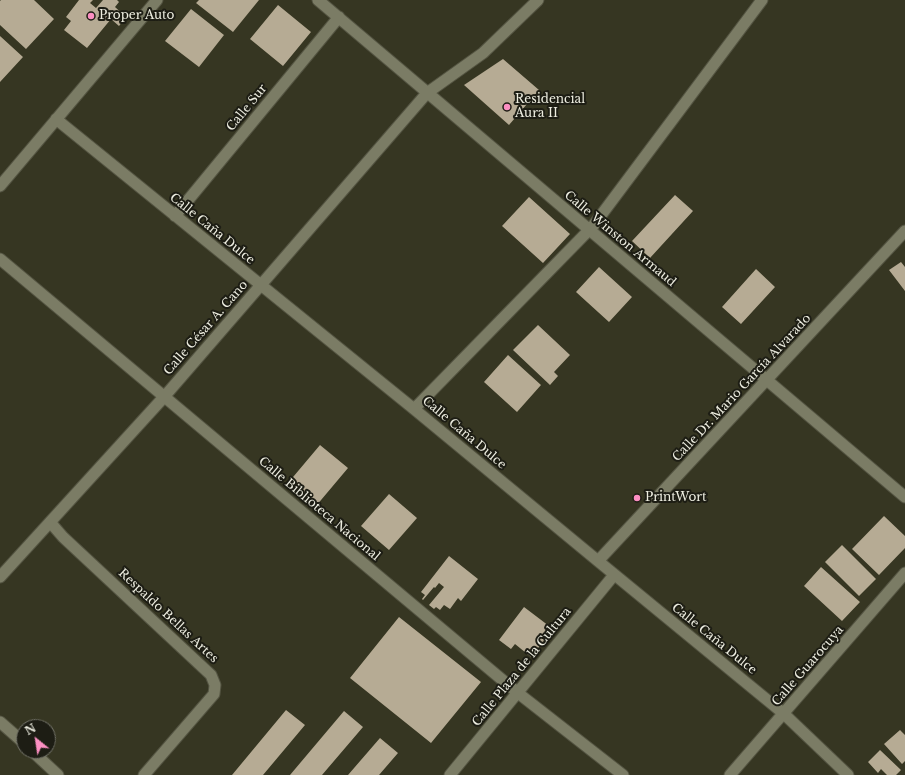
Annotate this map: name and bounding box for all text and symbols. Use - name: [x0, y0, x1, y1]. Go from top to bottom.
- place label: Proper Auto: [99, 9, 174, 23]
- marker: Proper Auto: [86, 11, 96, 21]
- street label: Calle Sur: [224, 82, 270, 134]
- place label: Residencial Aura II: [515, 93, 585, 121]
- marker: Residencial Aura II: [502, 102, 512, 112]
- street label: Calle Winston Armaud: [561, 188, 679, 290]
- street label: Calle Caña Dulce: [167, 190, 257, 268]
- street label: Calle César A. Cano: [161, 278, 251, 378]
- street label: Calle Dr. Mario García Alvarado: [670, 311, 814, 465]
- street label: Calle Caña Dulce: [419, 394, 509, 472]
- street label: Calle Biblioteca Nacional: [256, 454, 382, 564]
- place label: PrintWort: [645, 491, 707, 505]
- marker: PrintWort: [632, 493, 642, 503]
- street label: Respaldo Bellas Artes: [115, 566, 221, 666]
- street label: Calle Caña Dulce: [669, 600, 759, 678]
- street label: Calle Plaza de la Cultura: [470, 605, 574, 729]
- street label: Calle Guarocuya: [769, 623, 847, 709]
- north arrow: [16, 719, 56, 759]
- text: N: [23, 721, 38, 738]

